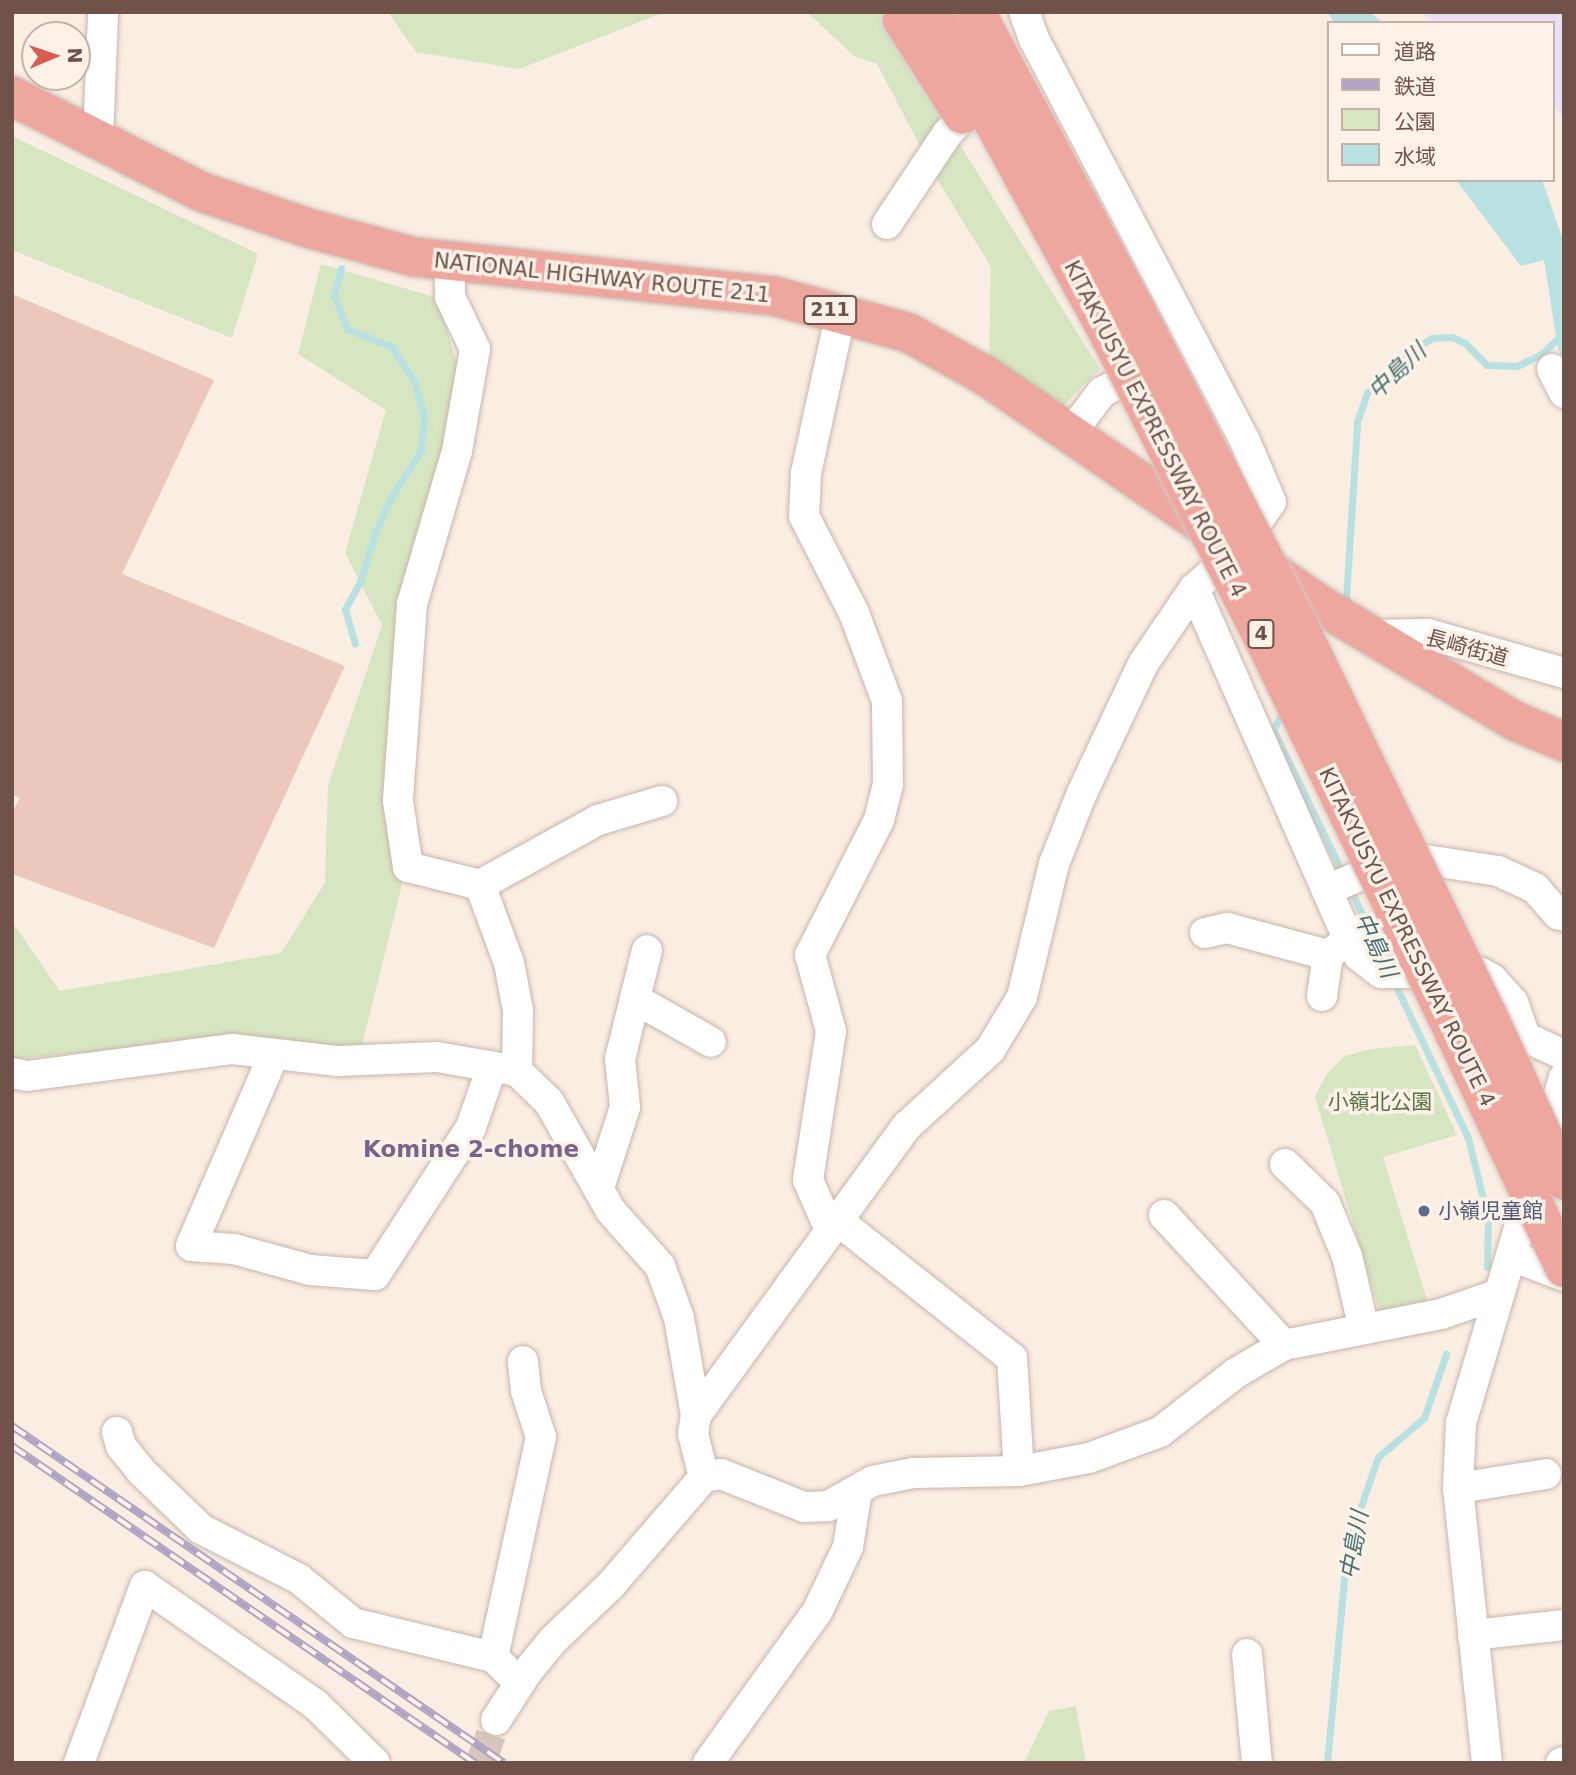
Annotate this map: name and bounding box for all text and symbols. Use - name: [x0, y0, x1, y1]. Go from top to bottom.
- north arrow: [21, 21, 91, 91]
- legend: [1328, 21, 1555, 182]
- text: 道路: [1394, 40, 1436, 64]
- text: N: [64, 47, 86, 64]
- text: 鉄道: [1394, 75, 1436, 99]
- text: 公園: [1394, 110, 1436, 134]
- text: 水域: [1394, 145, 1436, 169]
- street label: NATIONAL HIGHWAY ROUTE 211: [433, 248, 771, 308]
- street label: KITAKYUSYU EXPRESSWAY ROUTE 4: [1059, 257, 1251, 601]
- road number: 211: [802, 294, 858, 326]
- water label: 中島川: [1362, 337, 1432, 405]
- road number: 4: [1247, 618, 1275, 650]
- street label: 長崎街道: [1423, 625, 1511, 671]
- street label: KITAKYUSYU EXPRESSWAY ROUTE 4: [1314, 763, 1500, 1111]
- water label: 中島川: [1349, 908, 1403, 982]
- park label: 小嶺北公園: [1328, 1089, 1432, 1115]
- district label: Komine 2-chome: [363, 1135, 579, 1163]
- place label: 小嶺児童館: [1438, 1198, 1543, 1224]
- marker: 小嶺児童館: [1416, 1203, 1432, 1219]
- water label: 中島川: [1334, 1509, 1374, 1581]

